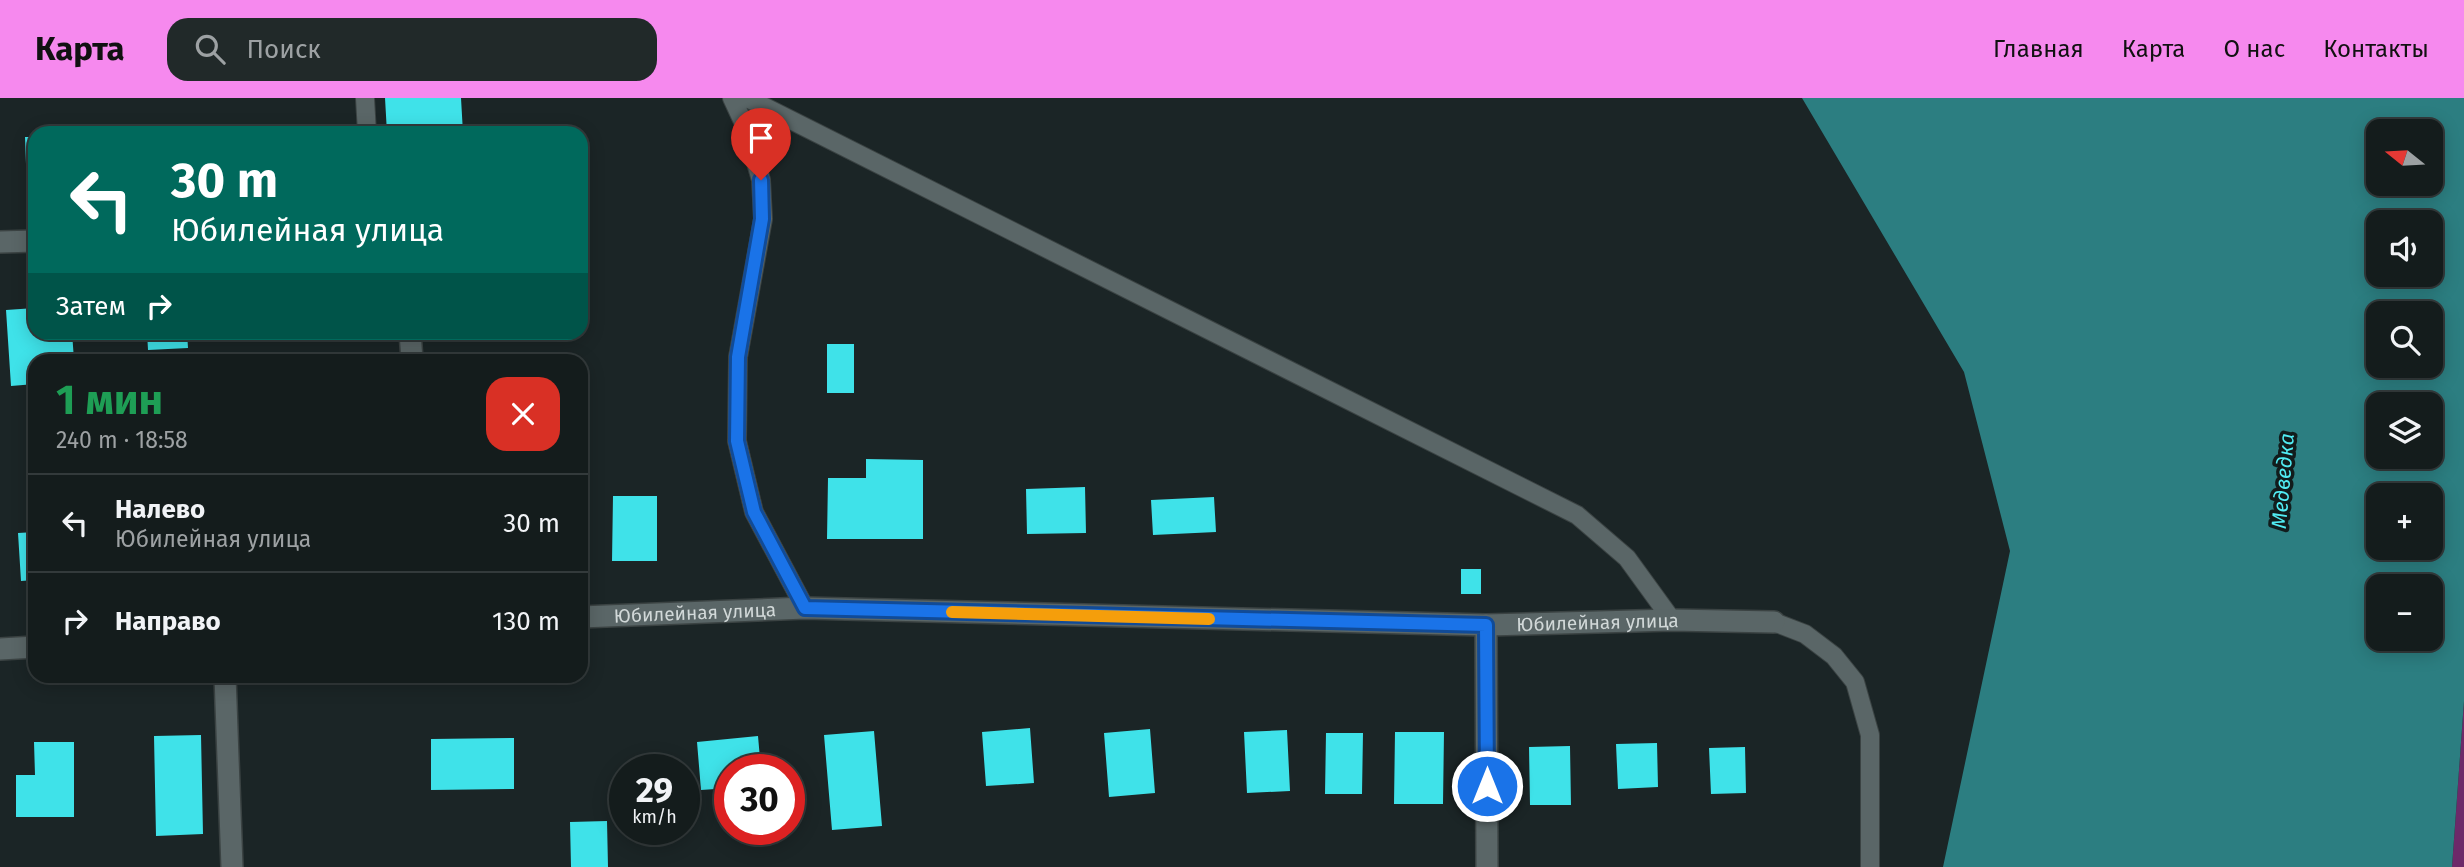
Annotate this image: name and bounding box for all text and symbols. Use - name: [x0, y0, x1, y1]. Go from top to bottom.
- search box: [167, 18, 657, 81]
- text: Карта: [35, 29, 125, 69]
- icon: search: [191, 30, 229, 68]
- text: Поиск: [247, 34, 321, 65]
- text: Главная: [1993, 35, 2084, 63]
- text: Карта: [2122, 35, 2185, 63]
- text: О нас: [2223, 35, 2285, 63]
- text: Контакты: [2323, 35, 2429, 63]
- pin: [731, 108, 791, 180]
- icon: arrive: [742, 119, 780, 157]
- north arrow: [2366, 119, 2443, 196]
- map controls: [2366, 119, 2443, 651]
- text: 30 m: [171, 151, 278, 210]
- icon: left: [56, 154, 147, 245]
- button: sound: [2366, 210, 2443, 287]
- text: Юбилейная улица: [171, 211, 444, 249]
- icon: right: [140, 287, 178, 325]
- text: Затем: [56, 291, 126, 322]
- button: search: [2366, 301, 2443, 378]
- text: 1 мин: [56, 375, 163, 425]
- button: close: [486, 377, 560, 451]
- button: layers: [2366, 392, 2443, 469]
- text: 240 m · 18:58: [56, 426, 188, 454]
- water label: Медведка: [2266, 432, 2300, 530]
- button: +: [2366, 483, 2443, 560]
- text: Налево: [115, 494, 205, 525]
- icon: left: [56, 504, 94, 542]
- text: 30 m: [503, 508, 560, 539]
- text: Юбилейная улица: [115, 525, 311, 553]
- button: −: [2366, 574, 2443, 651]
- street label: Юбилейная улица: [613, 598, 777, 628]
- icon: right: [56, 602, 94, 640]
- text: Направо: [115, 606, 221, 637]
- text: 130 m: [492, 606, 560, 637]
- street label: Юбилейная улица: [1516, 609, 1679, 636]
- position arrow: [1450, 749, 1524, 823]
- speed limit sign: 30: [714, 754, 805, 845]
- text: 29: [636, 769, 673, 811]
- text: km/h: [632, 806, 677, 828]

